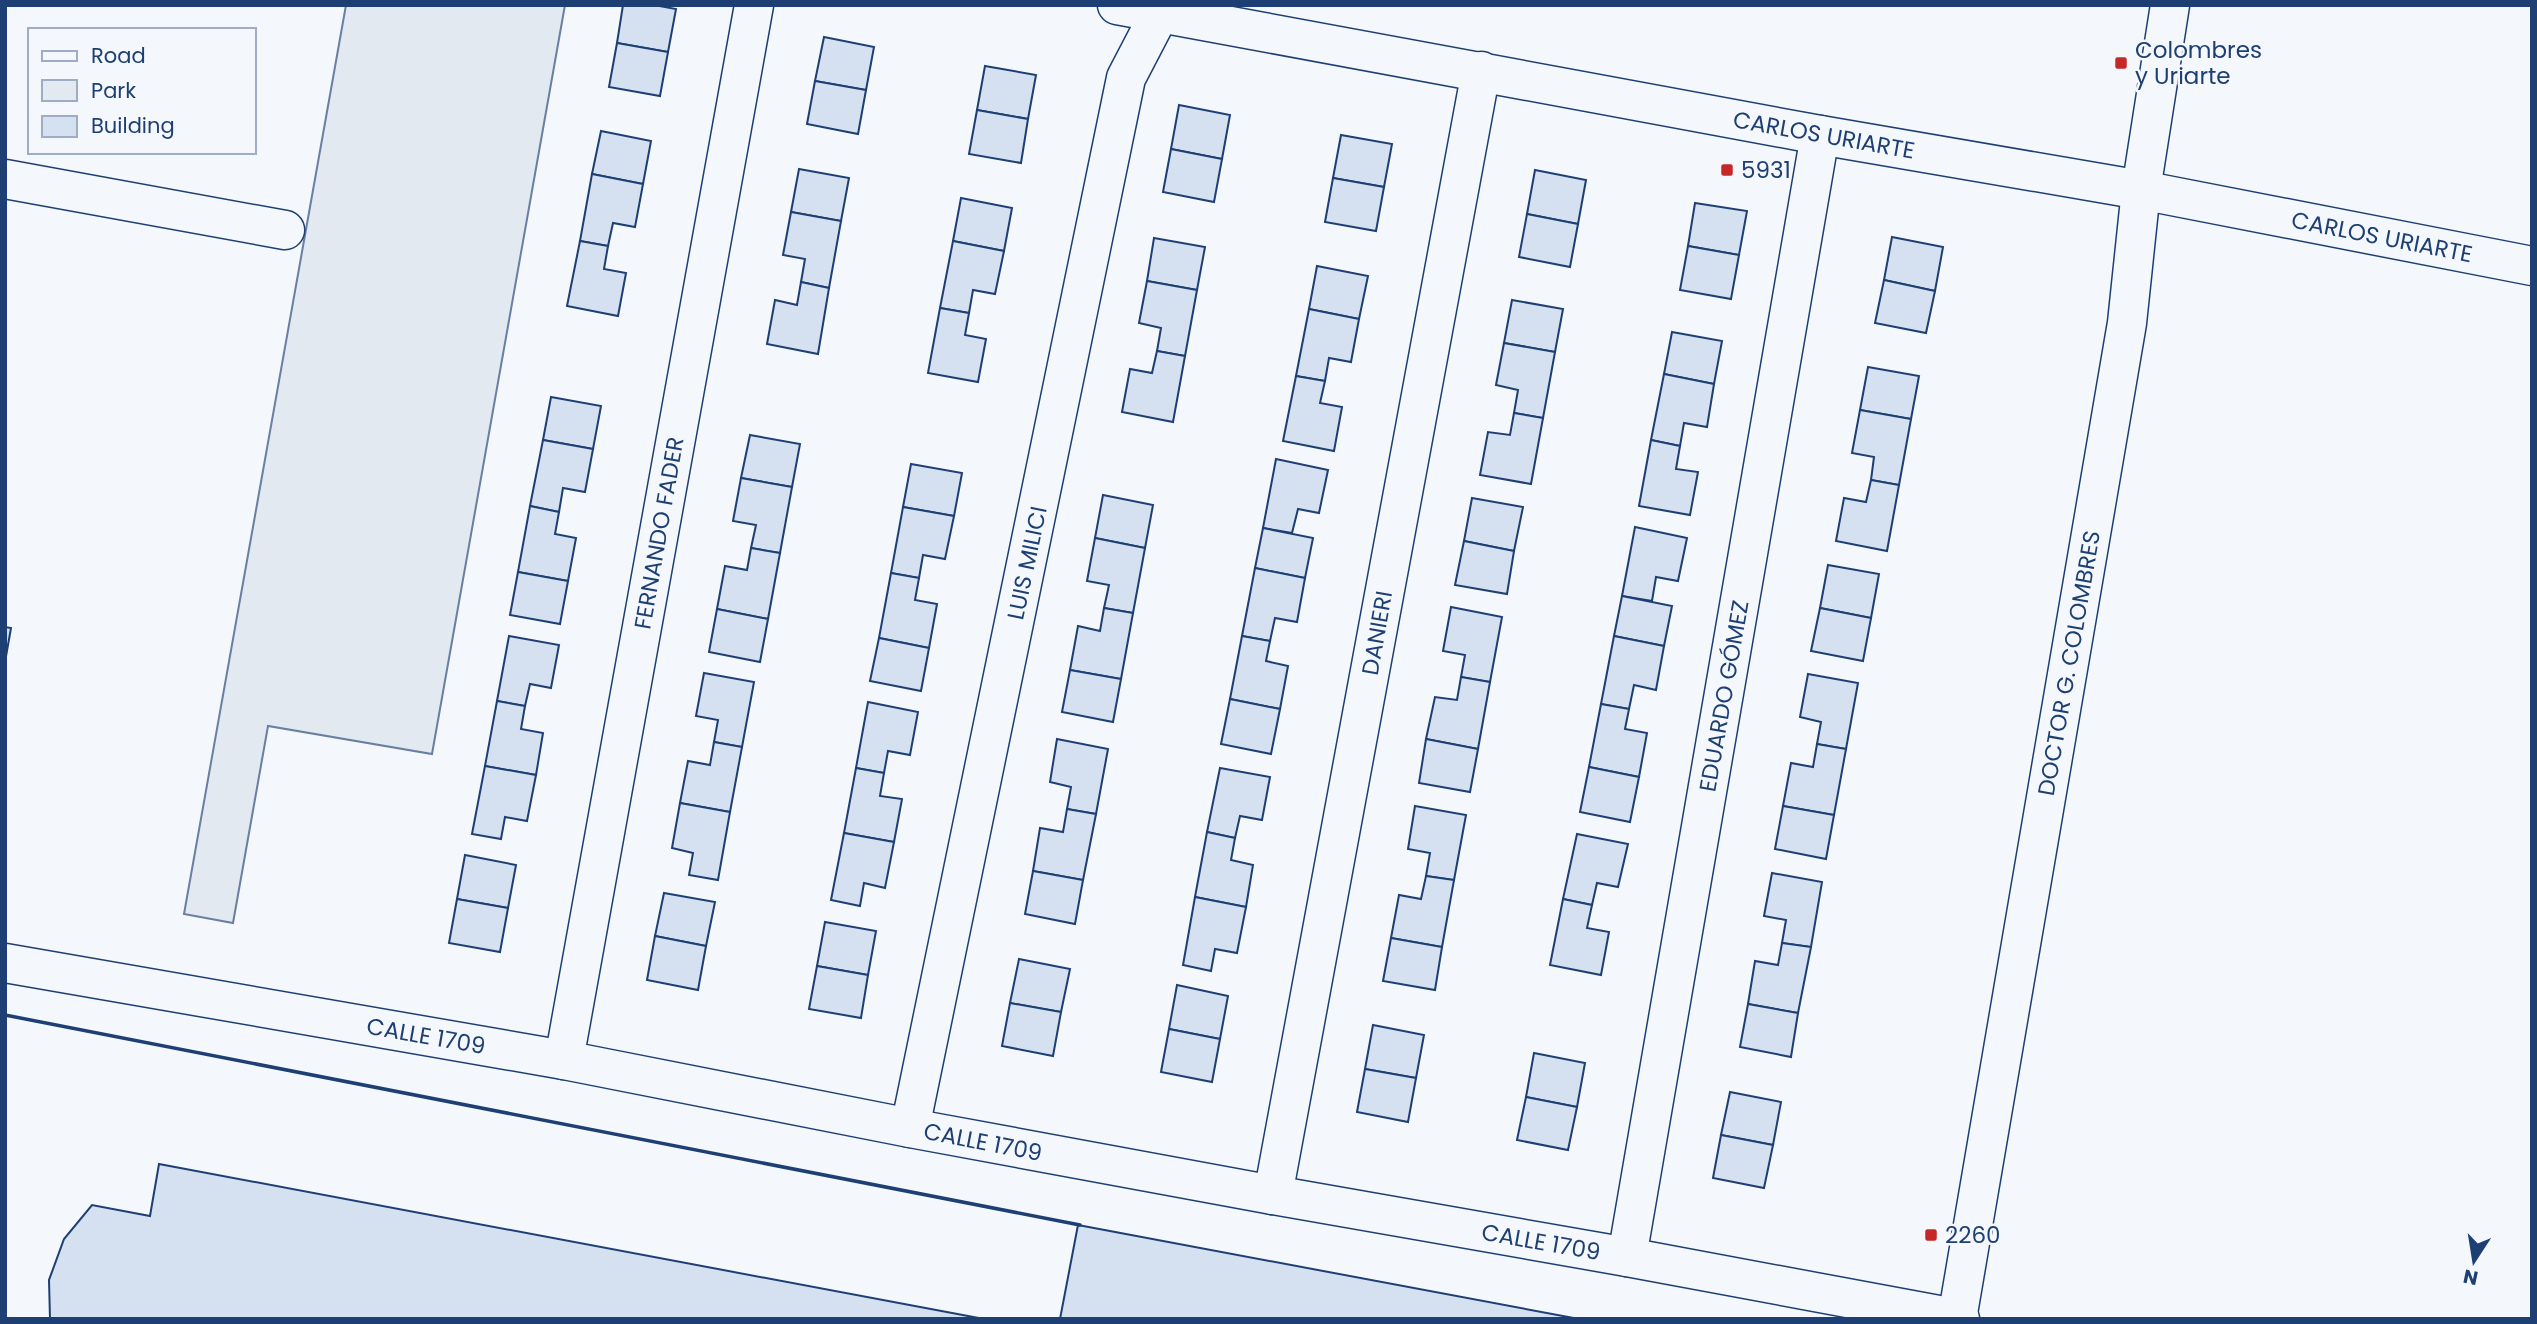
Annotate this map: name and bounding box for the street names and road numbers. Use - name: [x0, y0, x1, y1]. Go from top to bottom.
- street label: CARLOS URIARTE: [1731, 103, 1917, 167]
- street label: CARLOS URIARTE: [2289, 204, 2475, 270]
- street label: FERNANDO FADER: [626, 434, 692, 632]
- street label: LUIS MILICI: [999, 503, 1055, 623]
- street label: DOCTOR G. COLOMBRES: [2030, 528, 2108, 798]
- street label: DANIERI: [1354, 588, 1400, 678]
- street label: EDUARDO GÓMEZ: [1691, 598, 1757, 794]
- street label: CALLE 1709: [364, 1010, 488, 1062]
- street label: CALLE 1709: [921, 1115, 1045, 1169]
- street label: CALLE 1709: [1479, 1216, 1603, 1268]

